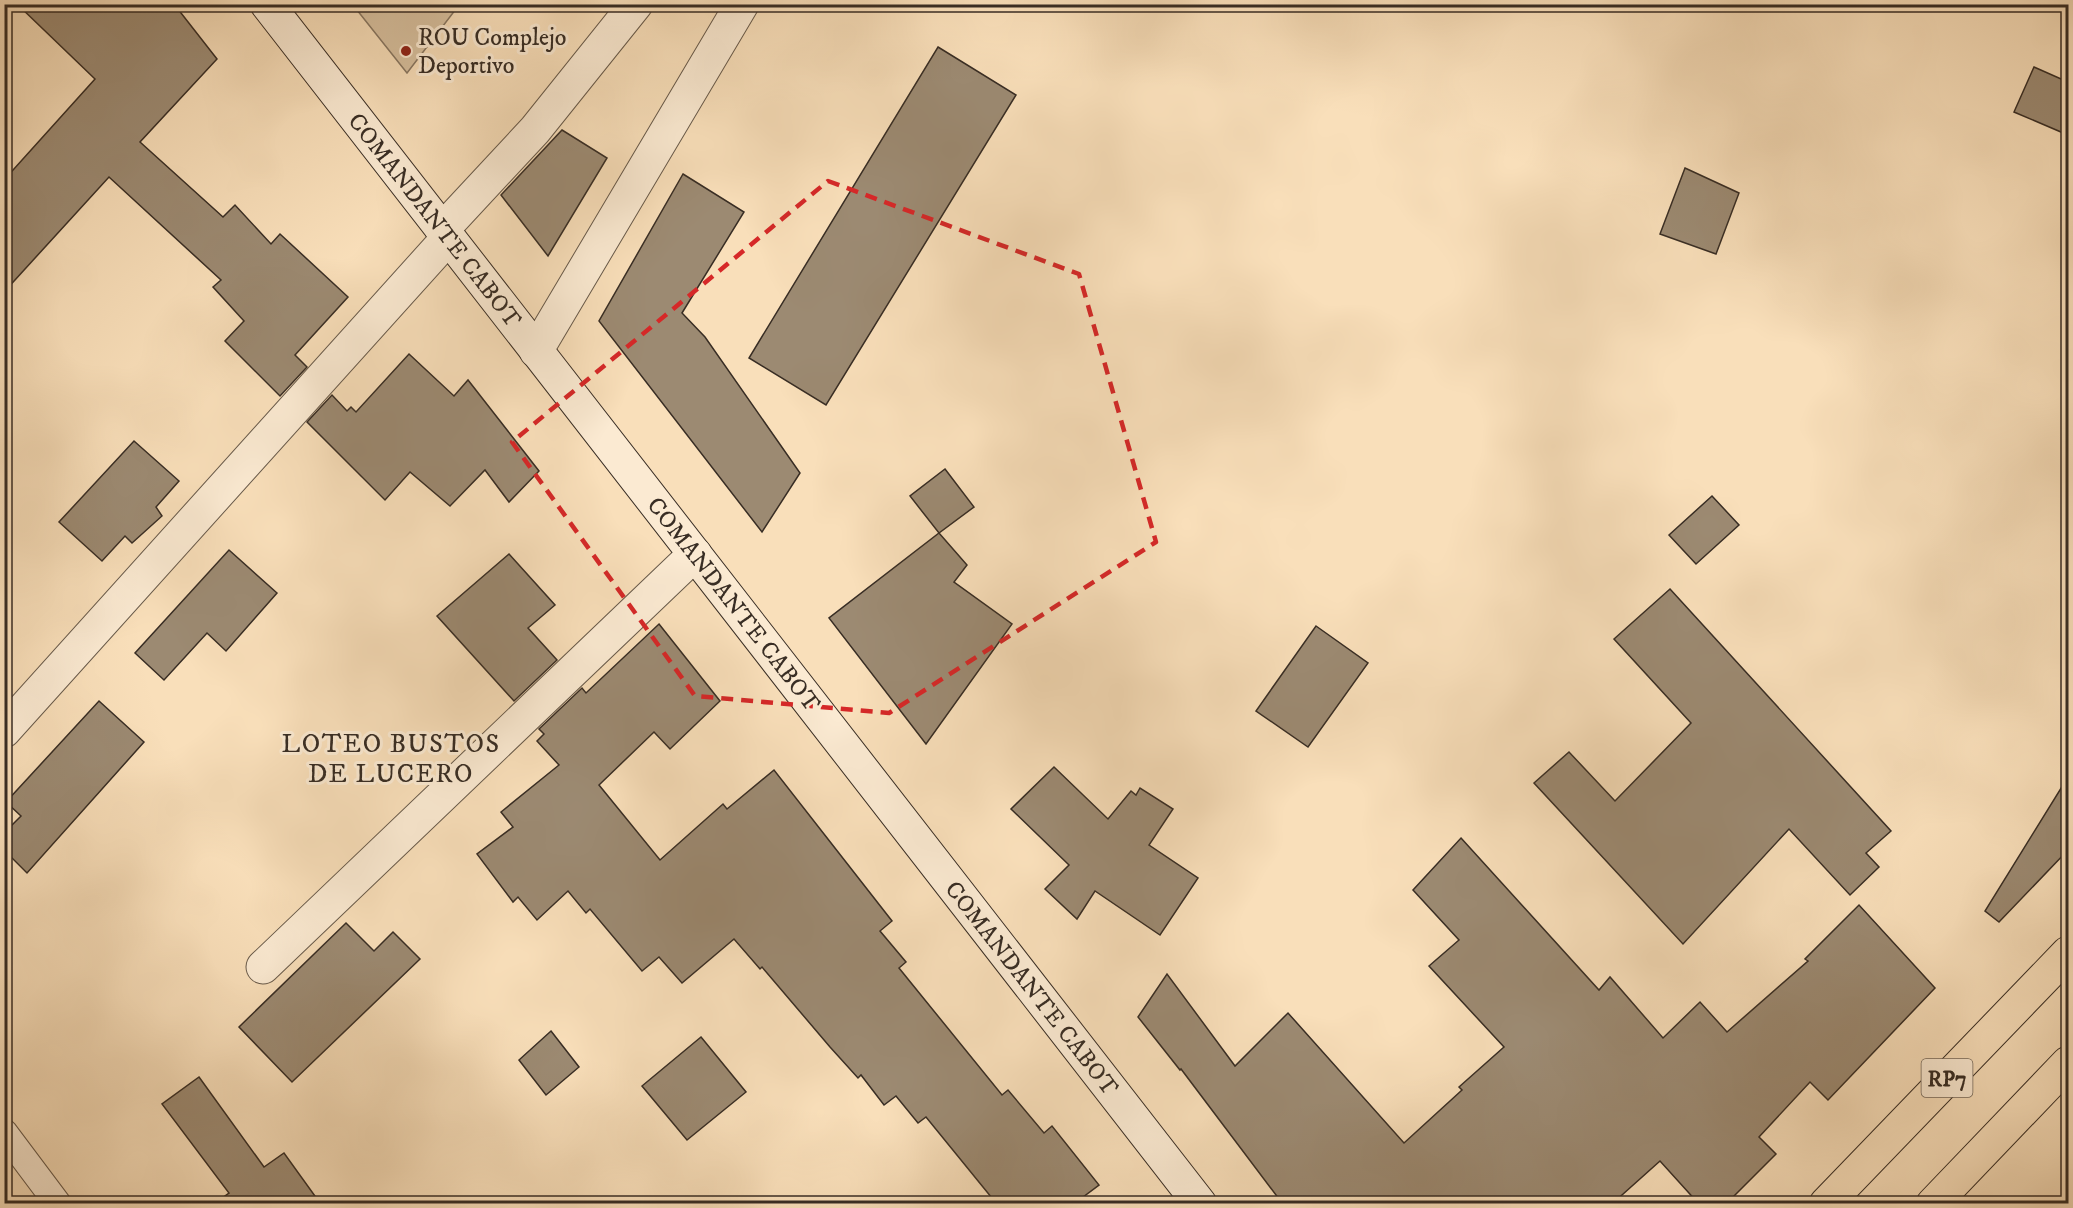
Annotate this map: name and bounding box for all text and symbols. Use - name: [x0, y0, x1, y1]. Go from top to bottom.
- place label: ROU Complejo Deportivo: [418, 23, 566, 81]
- marker: ROU Complejo Deportivo: [399, 44, 413, 58]
- street label: COMANDANTE CABOT: [341, 107, 527, 334]
- street label: COMANDANTE CABOT: [640, 491, 826, 718]
- district label: LOTEO BUSTOS DE LUCERO: [281, 728, 501, 791]
- street label: COMANDANTE CABOT: [938, 875, 1124, 1102]
- road number: RP7: [1922, 1059, 1972, 1097]

